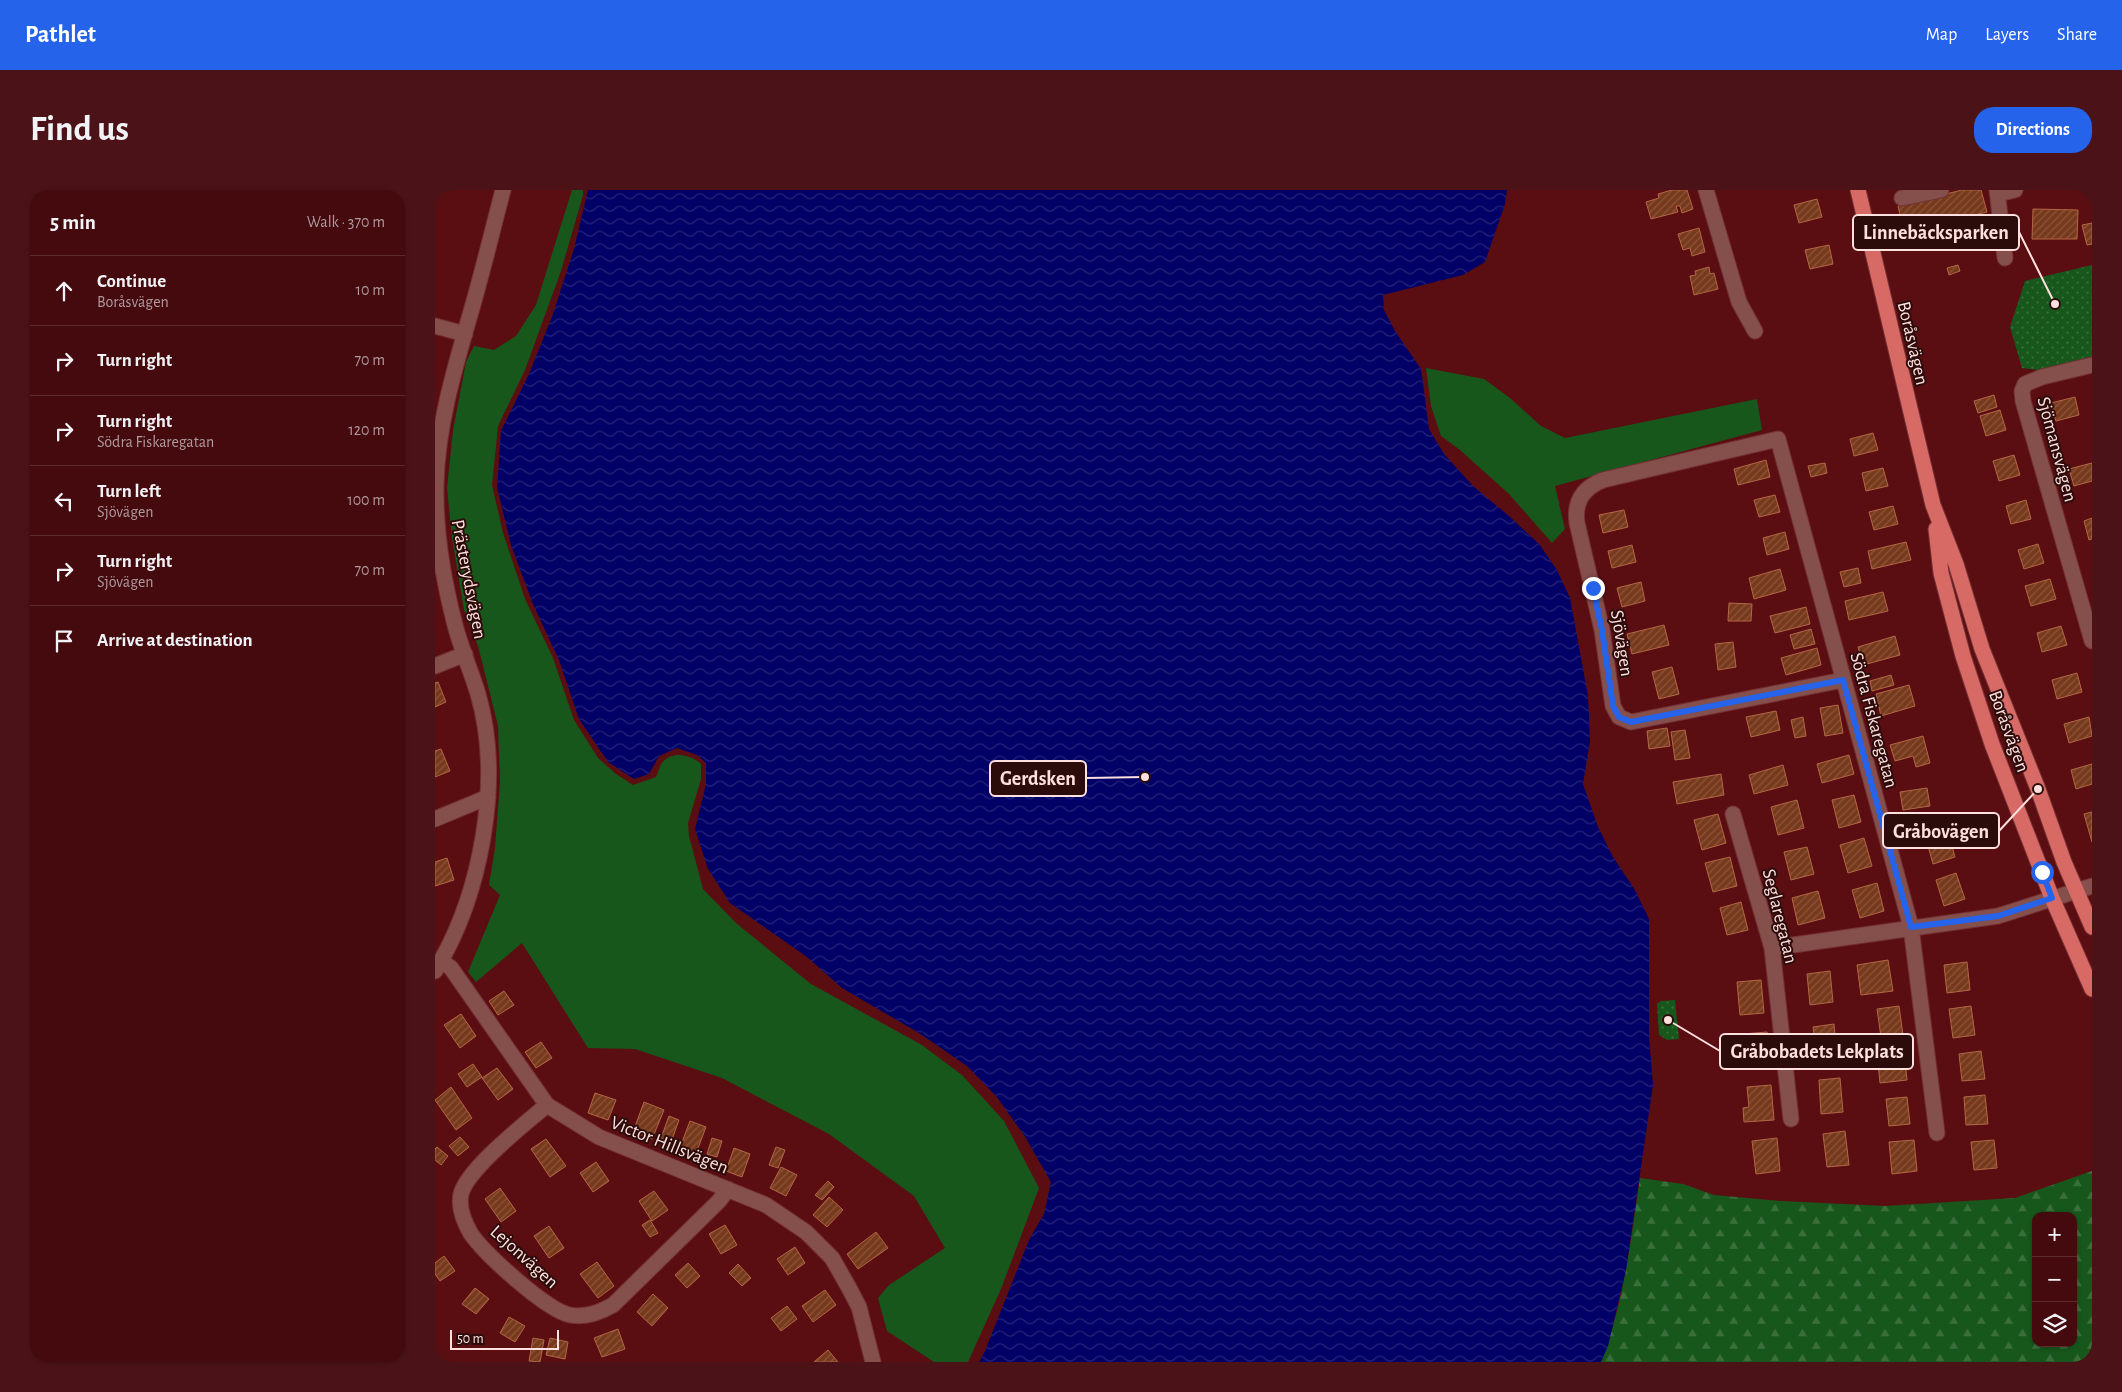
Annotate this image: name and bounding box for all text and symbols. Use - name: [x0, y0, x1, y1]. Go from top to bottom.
- text: Pathlet: [25, 23, 96, 47]
- text: Map: [1926, 26, 1957, 44]
- text: Layers: [1985, 26, 2029, 44]
- text: Share: [2057, 26, 2097, 44]
- button: Directions: [1974, 107, 2092, 153]
- text: Find us: [30, 112, 129, 147]
- text: 5 min: [50, 212, 96, 233]
- text: Walk · 370 m: [307, 214, 385, 230]
- callout: Linnebäcksparken: [1853, 215, 2019, 250]
- text: Linnebäcksparken: [1863, 223, 2009, 243]
- text: Continue: [97, 272, 166, 291]
- icon: ahead: [50, 277, 78, 305]
- text: 10 m: [356, 282, 385, 298]
- text: Boråsvägen: [97, 294, 169, 310]
- street label: Boråsvägen: [1894, 300, 1931, 387]
- icon: right: [50, 347, 78, 375]
- text: Turn right: [97, 351, 172, 370]
- text: 70 m: [354, 352, 385, 368]
- street label: Sjömansvägen: [2033, 395, 2080, 504]
- text: Turn right: [97, 412, 172, 431]
- icon: right: [50, 417, 78, 445]
- text: 120 m: [348, 422, 385, 438]
- text: Södra Fiskaregatan: [97, 434, 214, 450]
- text: Turn left: [97, 482, 161, 501]
- icon: left: [50, 487, 78, 515]
- text: 100 m: [347, 492, 385, 508]
- text: Sjövägen: [97, 504, 154, 520]
- street label: Prästerydsvägen: [448, 518, 489, 641]
- text: Turn right: [97, 552, 172, 571]
- icon: right: [50, 557, 78, 585]
- text: 70 m: [354, 562, 385, 578]
- text: Sjövägen: [97, 574, 154, 590]
- route end: [1582, 577, 1605, 600]
- street label: Sjövägen: [1607, 609, 1636, 678]
- icon: arrive: [50, 627, 78, 655]
- text: Arrive at destination: [97, 631, 253, 650]
- street label: Södra Fiskaregatan: [1846, 651, 1901, 790]
- street label: Boråsvägen: [1985, 688, 2032, 775]
- callout: Gerdsken: [990, 761, 1086, 796]
- text: Gerdsken: [1000, 769, 1076, 789]
- callout: Gråbovägen: [1883, 813, 1999, 848]
- text: Gråbovägen: [1893, 822, 1989, 842]
- route start: [2031, 861, 2054, 884]
- street label: Seglaregatan: [1759, 867, 1800, 966]
- callout: Gråbobadets Lekplats: [1720, 1034, 1913, 1069]
- text: Gråbobadets Lekplats: [1730, 1042, 1904, 1062]
- street label: Victor Hillsvägen: [608, 1113, 731, 1178]
- map controls: [2032, 1212, 2077, 1347]
- button: +: [2032, 1212, 2077, 1257]
- street label: Lejonvägen: [486, 1222, 562, 1292]
- button: −: [2032, 1257, 2077, 1302]
- button: layers: [2032, 1302, 2077, 1347]
- scale bar: [450, 1327, 559, 1350]
- text: 50 m: [457, 1332, 484, 1346]

